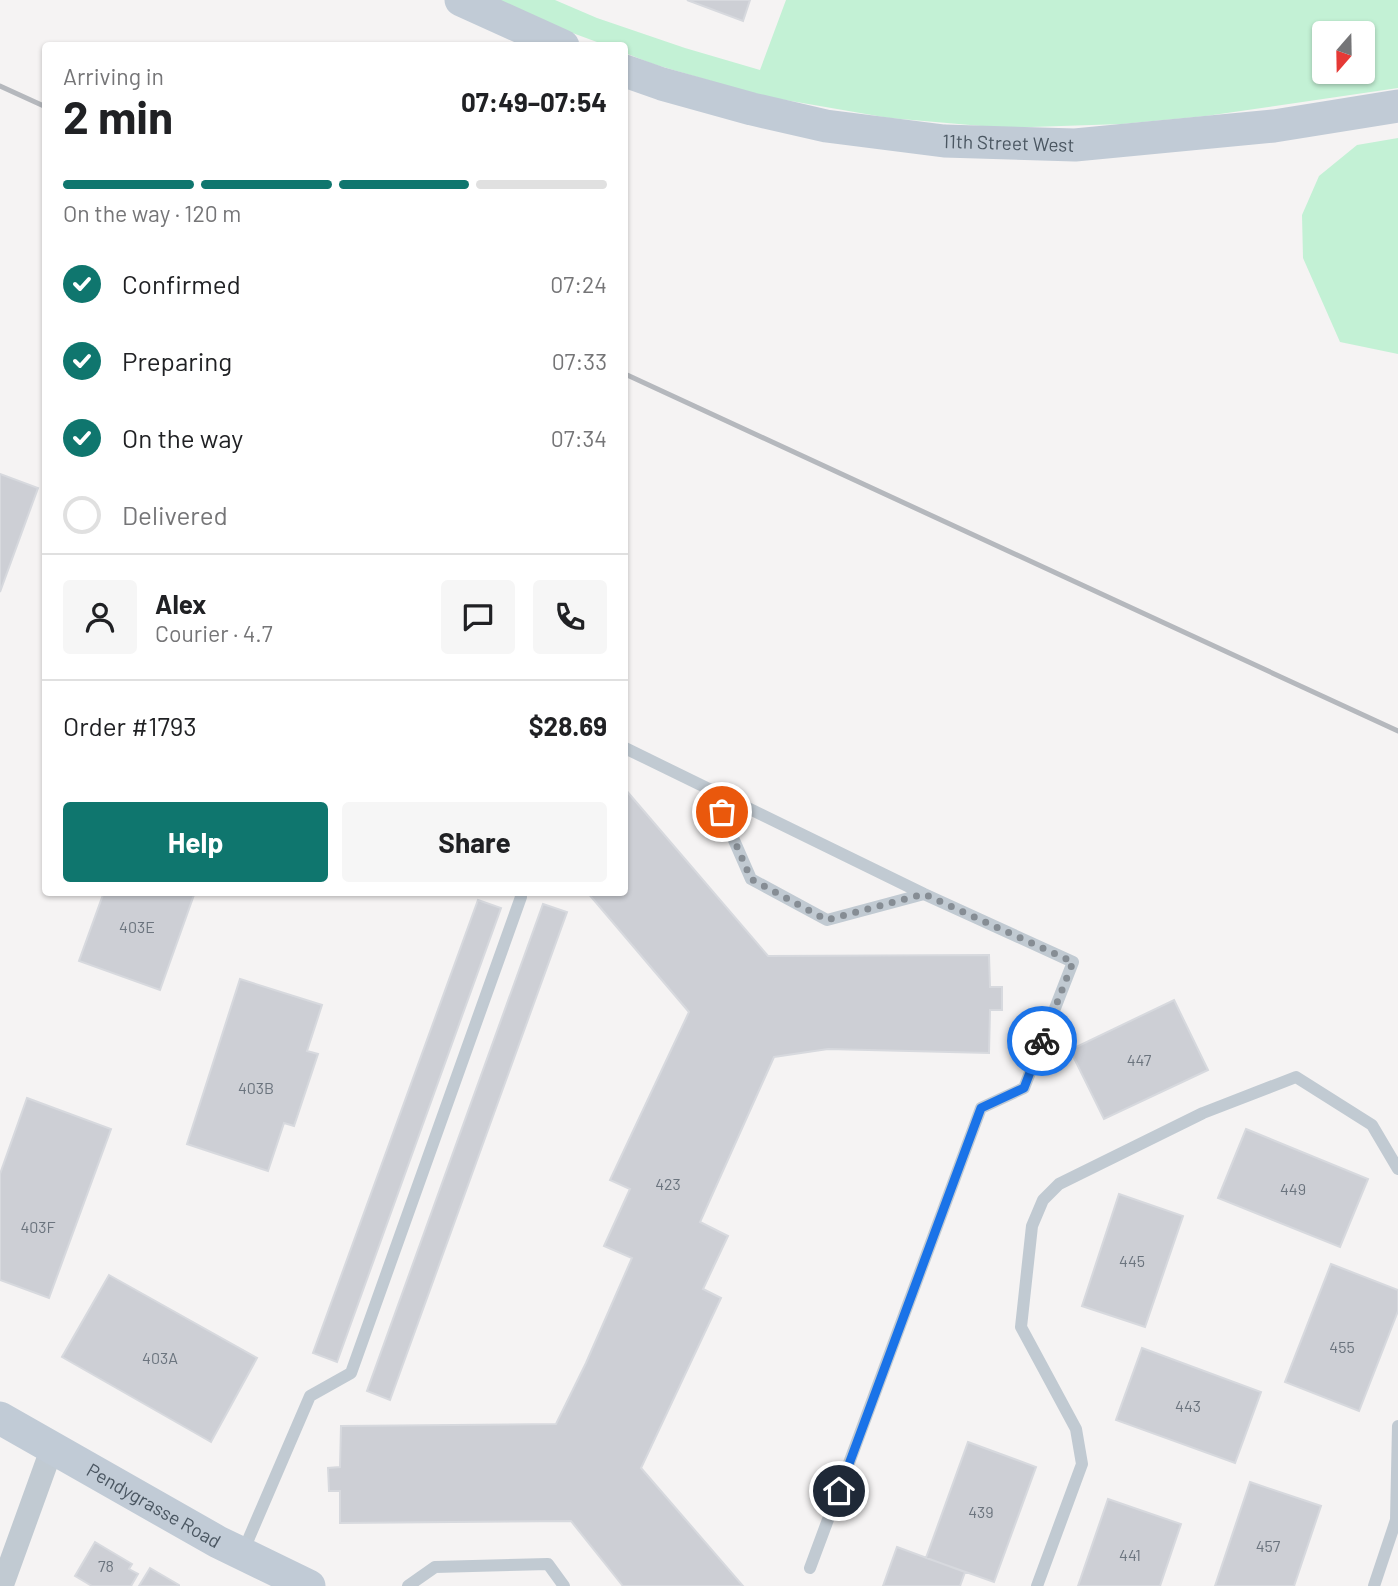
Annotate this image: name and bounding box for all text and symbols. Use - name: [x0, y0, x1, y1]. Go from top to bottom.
- north arrow: [1312, 21, 1376, 84]
- map controls: [1312, 21, 1375, 84]
- text: Arriving in: [63, 62, 164, 90]
- text: 07:49–07:54: [461, 86, 607, 117]
- text: 2 min: [63, 88, 173, 143]
- street label: 11th Street West: [942, 129, 1075, 156]
- text: On the way · 120 m: [63, 199, 241, 227]
- icon: check: [63, 265, 101, 303]
- text: Confirmed: [122, 268, 241, 299]
- text: 07:24: [550, 270, 607, 298]
- icon: check: [63, 342, 101, 380]
- text: Preparing: [122, 345, 232, 376]
- text: 07:33: [552, 347, 607, 375]
- icon: check: [63, 419, 101, 457]
- text: On the way: [122, 422, 243, 453]
- text: 07:34: [551, 424, 607, 452]
- text: Delivered: [122, 499, 228, 530]
- button: person: [63, 580, 137, 654]
- button: chat: [441, 580, 515, 654]
- button: phone: [533, 580, 607, 654]
- text: Alex: [155, 588, 206, 619]
- text: Courier · 4.7: [155, 619, 273, 647]
- text: Order #1793: [63, 710, 197, 741]
- text: $28.69: [529, 710, 607, 741]
- pin: [692, 782, 752, 842]
- icon: bag: [703, 793, 741, 831]
- button: Help: [63, 802, 328, 882]
- button: Share: [342, 802, 607, 882]
- house number: 403E: [119, 917, 155, 936]
- courier: [1007, 1006, 1077, 1076]
- icon: bike: [1023, 1022, 1061, 1060]
- house number: 447: [1127, 1050, 1152, 1069]
- house number: 403B: [238, 1078, 274, 1097]
- house number: 423: [655, 1174, 681, 1193]
- house number: 449: [1280, 1179, 1306, 1198]
- house number: 403F: [20, 1217, 56, 1236]
- house number: 445: [1119, 1251, 1145, 1270]
- house number: 455: [1329, 1337, 1355, 1356]
- house number: 403A: [142, 1348, 178, 1367]
- house number: 443: [1175, 1396, 1201, 1415]
- street label: Pendygrasse Road: [83, 1458, 225, 1552]
- pin: [809, 1461, 869, 1521]
- icon: home: [820, 1472, 858, 1510]
- house number: 439: [968, 1502, 994, 1521]
- house number: 457: [1256, 1536, 1281, 1555]
- house number: 441: [1119, 1545, 1141, 1564]
- house number: 78: [98, 1556, 114, 1575]

